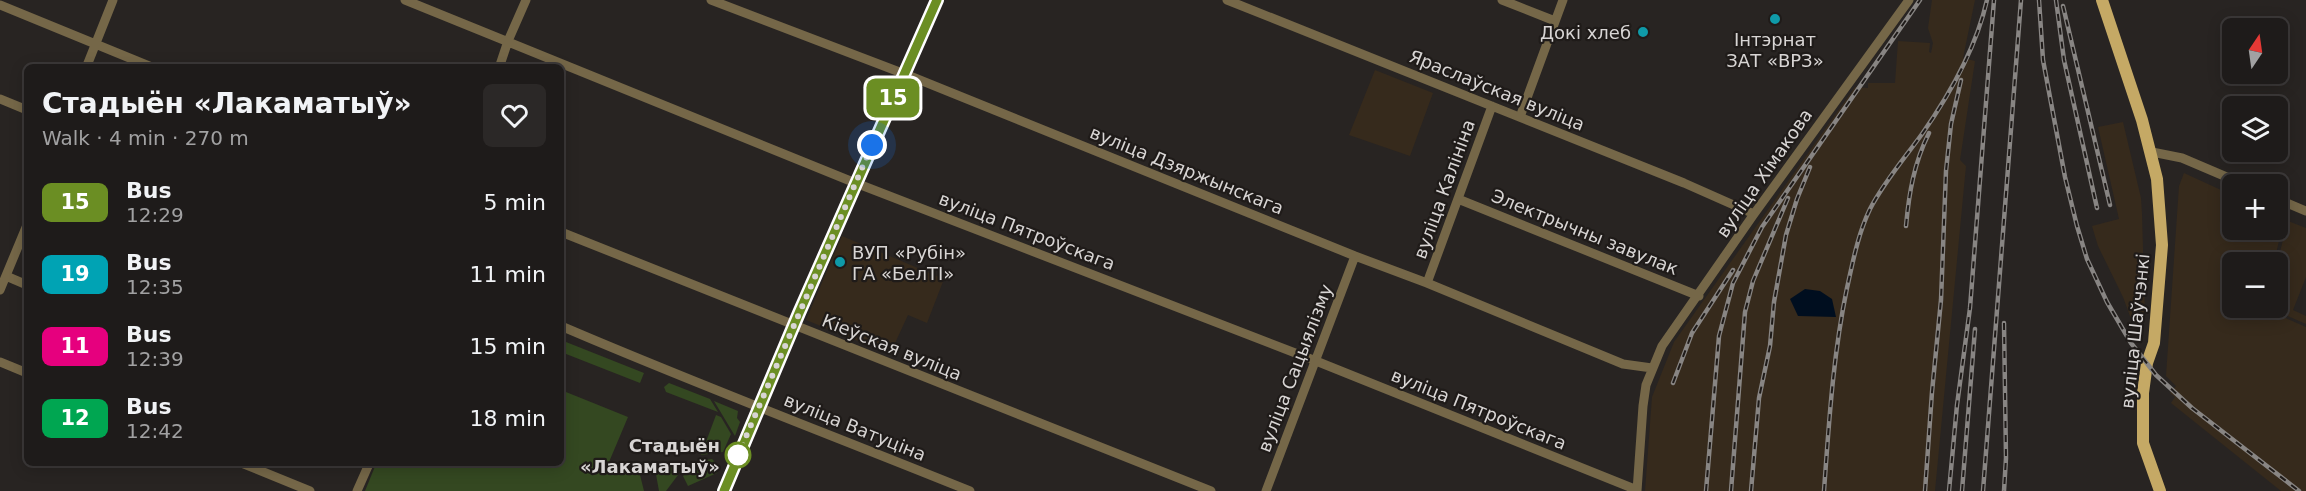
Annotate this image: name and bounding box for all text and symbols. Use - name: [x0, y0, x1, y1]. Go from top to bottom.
- marker: Інтэрнат ЗАТ «ВРЗ»: [1768, 12, 1782, 26]
- north arrow: [2222, 18, 2288, 84]
- map controls: [2222, 18, 2288, 318]
- place label: Докі хлеб: [1540, 22, 1631, 43]
- marker: Докі хлеб: [1636, 25, 1650, 39]
- place label: Інтэрнат ЗАТ «ВРЗ»: [1726, 29, 1824, 71]
- street label: Яраслаўская вуліца: [1406, 45, 1588, 135]
- line badge: 15: [866, 78, 920, 118]
- button: heart: [483, 84, 546, 147]
- text: 15: [878, 86, 908, 110]
- text: Стадыён «Лакаматыў»: [42, 87, 412, 120]
- button: layers: [2222, 96, 2288, 162]
- street label: вуліца Хімакова: [1712, 105, 1816, 241]
- street label: вуліца Калініна: [1409, 117, 1479, 261]
- street label: вуліца Дзяржынскага: [1087, 121, 1287, 219]
- text: Walk · 4 min · 270 m: [42, 126, 249, 150]
- your location: [857, 130, 887, 160]
- button: +: [2222, 174, 2288, 240]
- text: Bus: [126, 178, 172, 203]
- street label: Электрычны завулак: [1488, 185, 1682, 279]
- street label: вуліца Пятроўскага: [936, 188, 1118, 274]
- text: 15: [60, 190, 90, 214]
- text: 5 min: [484, 190, 546, 215]
- text: 12:29: [126, 203, 184, 227]
- place label: ВУП «Рубін» ГА «БелТІ»: [852, 242, 966, 284]
- text: Bus: [126, 250, 172, 275]
- street label: вуліца Шаўчэнкі: [2116, 252, 2154, 410]
- button: −: [2222, 252, 2288, 318]
- marker: ВУП «Рубін» ГА «БелТІ»: [833, 255, 847, 269]
- text: 19: [60, 262, 90, 286]
- text: 11 min: [470, 262, 546, 287]
- text: 12:35: [126, 275, 184, 299]
- street label: вуліца Сацыялізму: [1253, 281, 1337, 455]
- street label: Кіеўская вуліца: [819, 309, 965, 385]
- text: Bus: [126, 322, 172, 347]
- text: 11: [60, 334, 90, 358]
- text: 15 min: [470, 334, 546, 359]
- text: 12:39: [126, 347, 184, 371]
- street label: вуліца Пятроўскага: [1388, 364, 1570, 454]
- street label: вуліца Ватуціна: [781, 389, 929, 465]
- text: Bus: [126, 394, 172, 419]
- text: 12: [60, 406, 90, 430]
- text: 18 min: [470, 406, 546, 431]
- text: 12:42: [126, 419, 184, 443]
- place label: Стадыён «Лакаматыў»: [580, 435, 720, 477]
- marker: Стадыён «Лакаматыў»: [725, 442, 751, 468]

